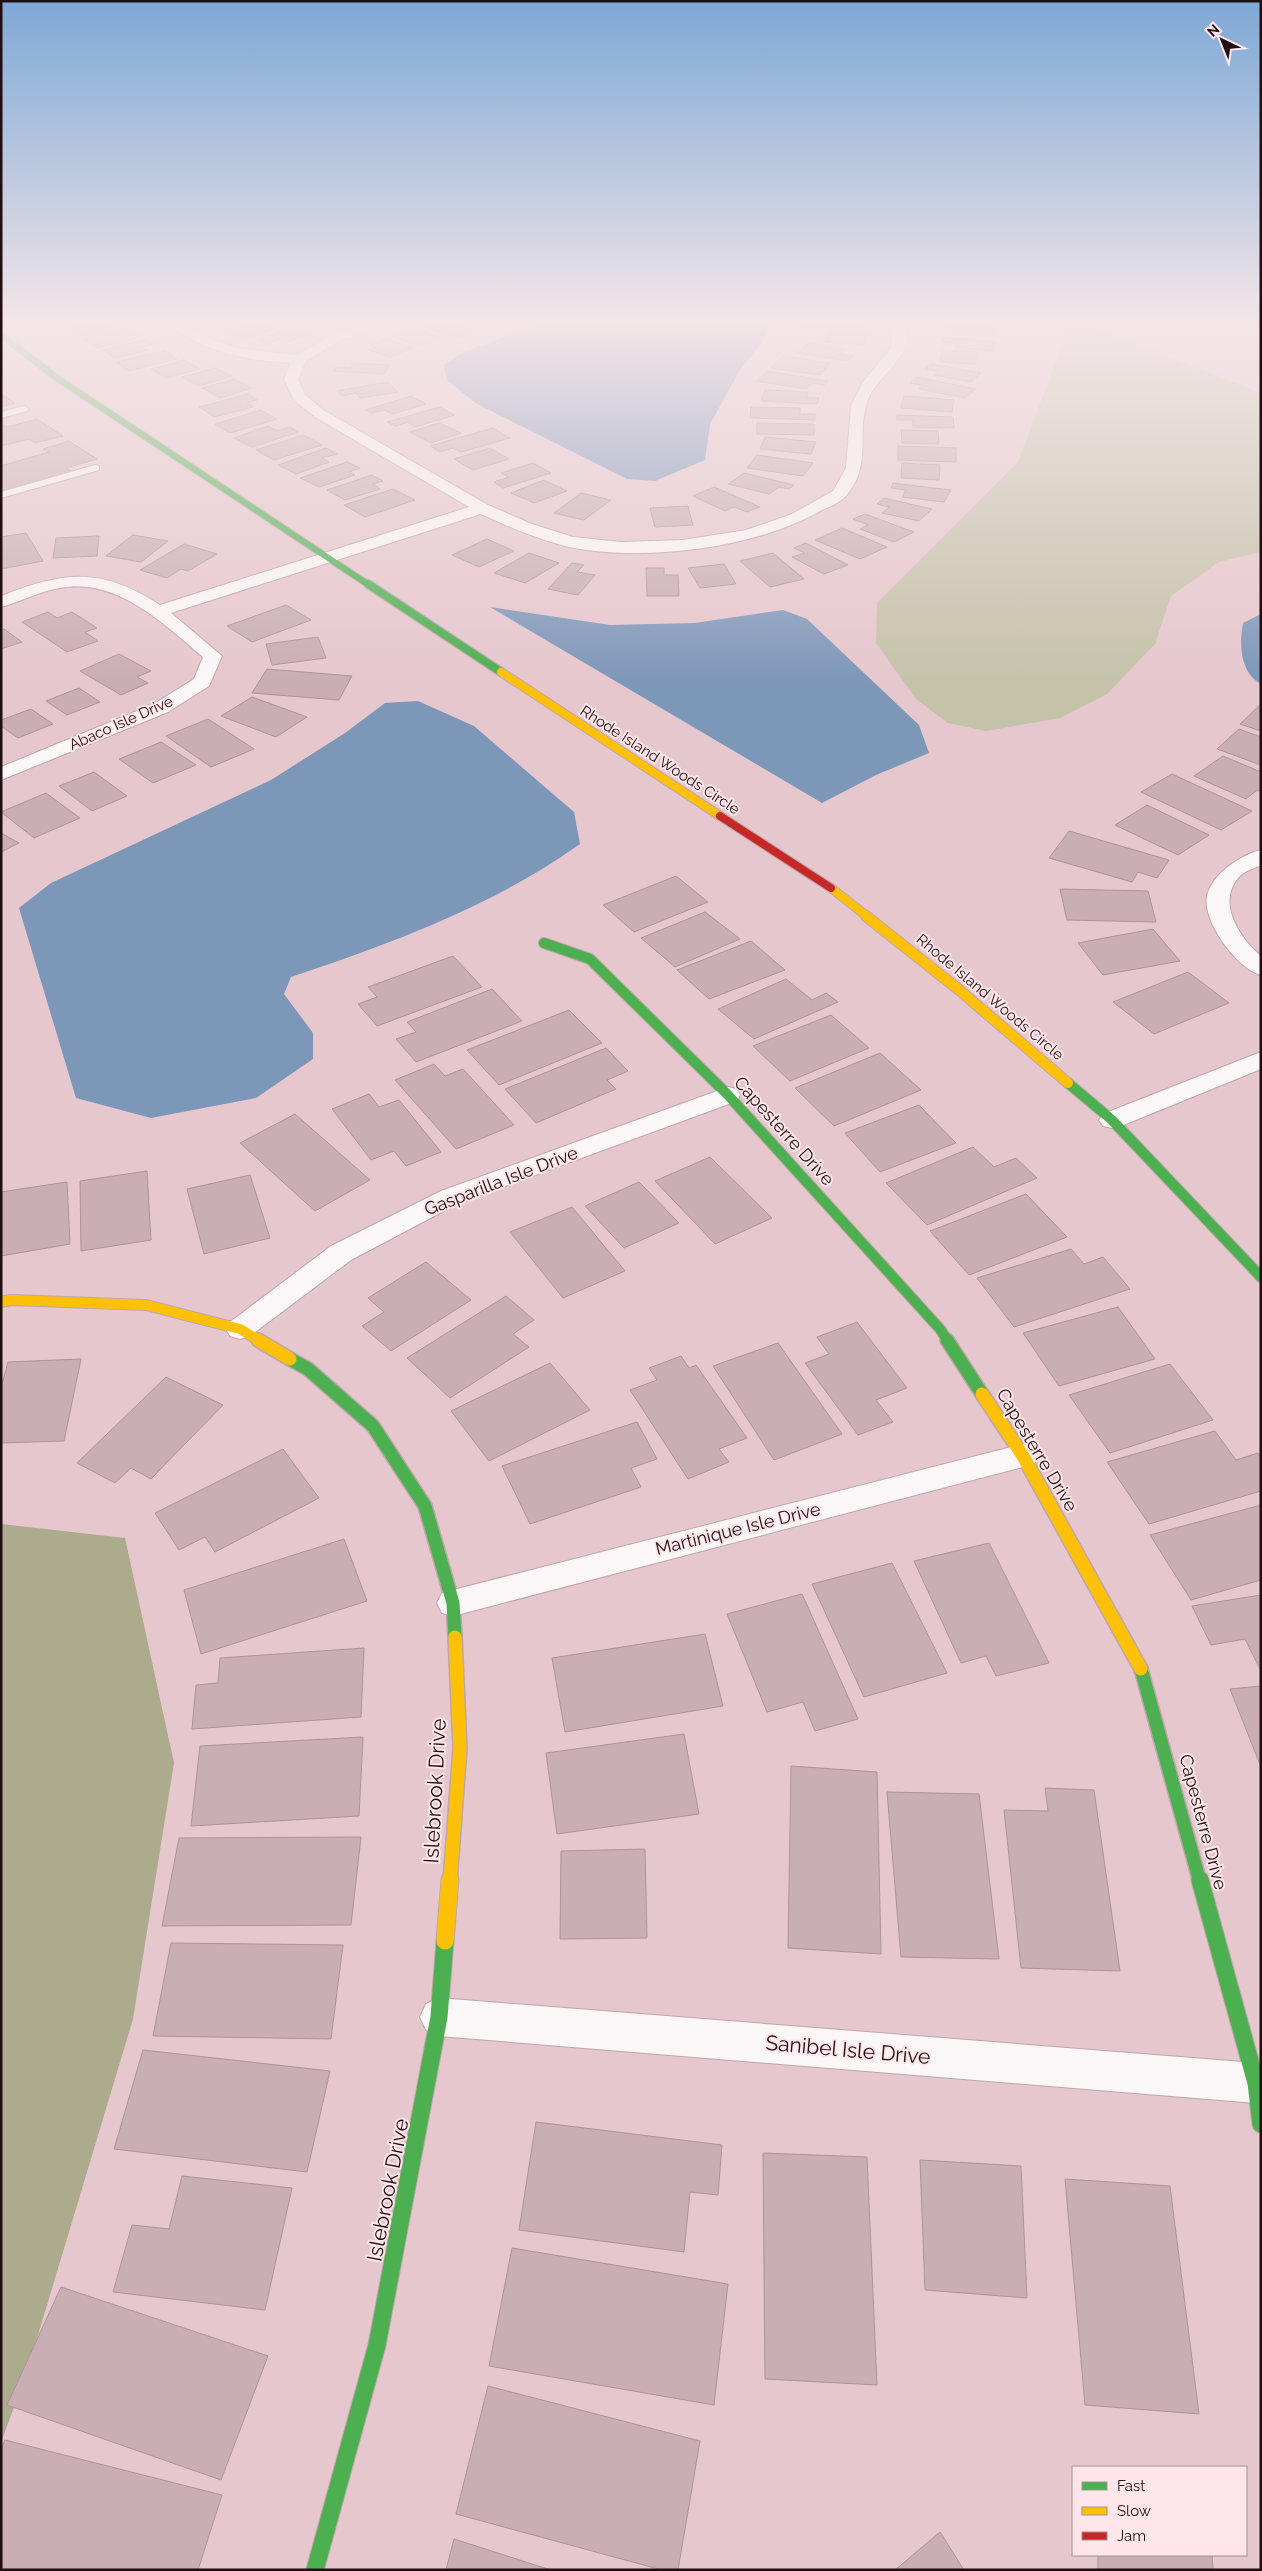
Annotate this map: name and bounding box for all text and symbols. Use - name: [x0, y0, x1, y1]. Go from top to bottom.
- north arrow: [1197, 15, 1247, 65]
- text: N: [1204, 21, 1222, 40]
- street label: Abaco Isle Drive: [66, 692, 176, 754]
- street label: Rhode Island Woods Circle: [577, 702, 743, 818]
- street label: Rhode Island Woods Circle: [913, 930, 1067, 1064]
- street label: Capesterre Drive: [730, 1072, 839, 1190]
- street label: Gasparilla Isle Drive: [421, 1141, 581, 1220]
- street label: Capesterre Drive: [993, 1385, 1083, 1515]
- street label: Martinique Isle Drive: [653, 1498, 823, 1559]
- street label: Islebrook Drive: [418, 1718, 451, 1864]
- street label: Capesterre Drive: [1175, 1752, 1232, 1892]
- street label: Sanibel Isle Drive: [765, 2030, 932, 2069]
- street label: Islebrook Drive: [361, 2116, 414, 2263]
- legend: [1072, 2466, 1247, 2556]
- text: Fast: [1117, 2477, 1145, 2495]
- text: Slow: [1117, 2502, 1151, 2520]
- text: Jam: [1117, 2527, 1146, 2545]

